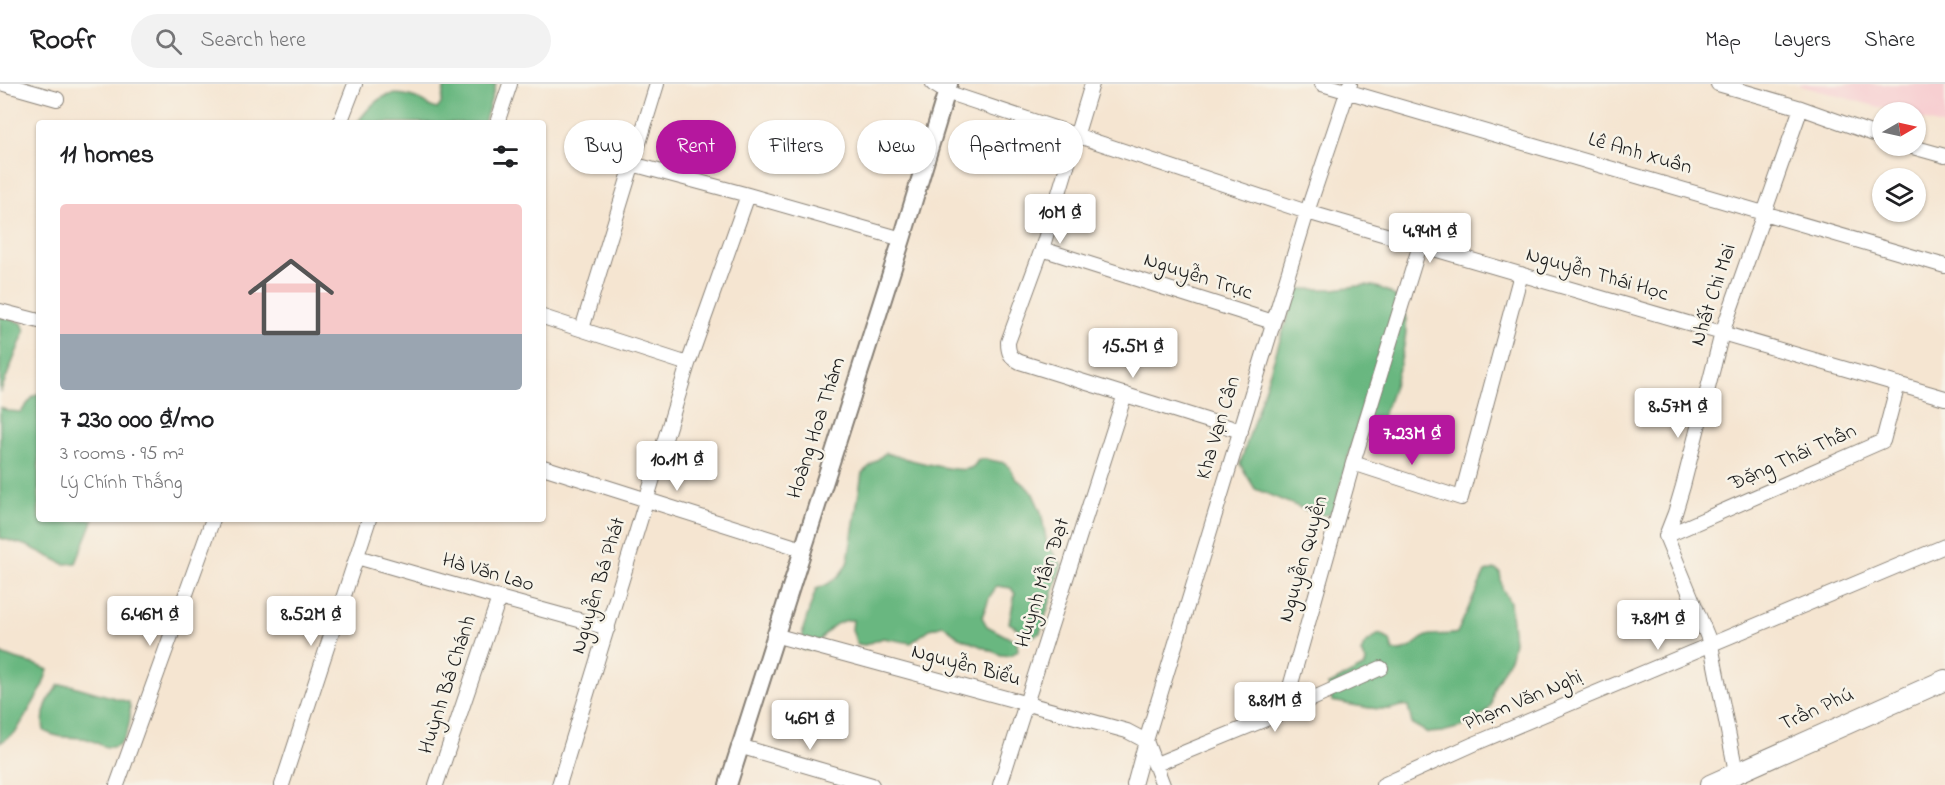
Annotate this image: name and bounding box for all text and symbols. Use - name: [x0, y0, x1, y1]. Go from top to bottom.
- search box: [131, 14, 551, 68]
- text: Roofr: [30, 21, 95, 62]
- icon: search: [152, 25, 185, 58]
- text: Search here: [200, 25, 306, 57]
- text: Map: [1705, 26, 1741, 56]
- text: Layers: [1774, 26, 1831, 56]
- text: Share: [1864, 26, 1915, 56]
- north arrow: [1872, 102, 1926, 156]
- map controls: [1872, 102, 1926, 222]
- chip: Buy: [564, 120, 644, 174]
- chip: Rent: [656, 120, 736, 174]
- chip: Filters: [748, 120, 845, 174]
- chip: New: [857, 120, 936, 174]
- chip: Apartment: [948, 120, 1083, 174]
- street label: Lê Anh Xuân: [1585, 125, 1695, 183]
- text: 11 homes: [60, 137, 154, 175]
- icon: filters: [489, 140, 522, 173]
- button: layers: [1872, 168, 1926, 222]
- pin: 10M ₫: [1018, 194, 1102, 245]
- text: 10M ₫: [1039, 199, 1081, 228]
- pin: 4.94M ₫: [1375, 213, 1485, 264]
- text: 4.94M ₫: [1403, 218, 1457, 247]
- street label: Nguyễn Thái Học: [1522, 240, 1672, 312]
- street label: Nhất Chi Mai: [1683, 240, 1745, 350]
- icon: home: [237, 243, 345, 351]
- street label: Nguyễn Trực: [1139, 245, 1257, 311]
- pin: 15.5M ₫: [1078, 328, 1188, 379]
- text: 15.5M ₫: [1103, 333, 1163, 362]
- street label: Hoàng Hoa Thám: [780, 353, 856, 503]
- street label: Kha Vạn Cân: [1189, 373, 1249, 483]
- pin: 8.57M ₫: [1623, 388, 1733, 439]
- text: 8.57M ₫: [1649, 393, 1707, 422]
- text: 7 230 000 ₫/mo: [60, 402, 214, 440]
- pin: 7.23M ₫: [1357, 415, 1467, 466]
- street label: Đặng Thái Thân: [1724, 417, 1862, 502]
- text: 7.23M ₫: [1383, 420, 1441, 449]
- text: 3 rooms · 95 m²: [60, 440, 184, 469]
- pin: 10.1M ₫: [622, 441, 732, 492]
- text: 10.1M ₫: [650, 446, 704, 475]
- text: Lý Chính Thắng: [60, 469, 183, 498]
- street label: Nguyễn Quyền: [1272, 492, 1338, 626]
- street label: Nguyễn Bá Phát: [564, 514, 636, 659]
- street label: Huỳnh Mẫn Đạt: [1008, 514, 1080, 652]
- street label: Hà Văn Lao: [439, 546, 537, 600]
- pin: 6.46M ₫: [95, 596, 205, 647]
- pin: 8.52M ₫: [256, 596, 366, 647]
- pin: 7.81M ₫: [1603, 600, 1713, 651]
- text: 6.46M ₫: [121, 601, 179, 630]
- text: 8.52M ₫: [281, 601, 341, 630]
- text: 7.81M ₫: [1631, 605, 1685, 634]
- street label: Huỳnh Bá Chánh: [412, 612, 486, 759]
- street label: Nguyễn Biểu: [907, 637, 1024, 697]
- street label: Phạm Văn Nghị: [1459, 662, 1588, 741]
- street label: Trần Phú: [1775, 680, 1859, 740]
- pin: 8.81M ₫: [1220, 682, 1330, 733]
- text: 8.81M ₫: [1248, 687, 1302, 716]
- pin: 4.6M ₫: [761, 700, 859, 751]
- text: 4.6M ₫: [786, 705, 834, 734]

